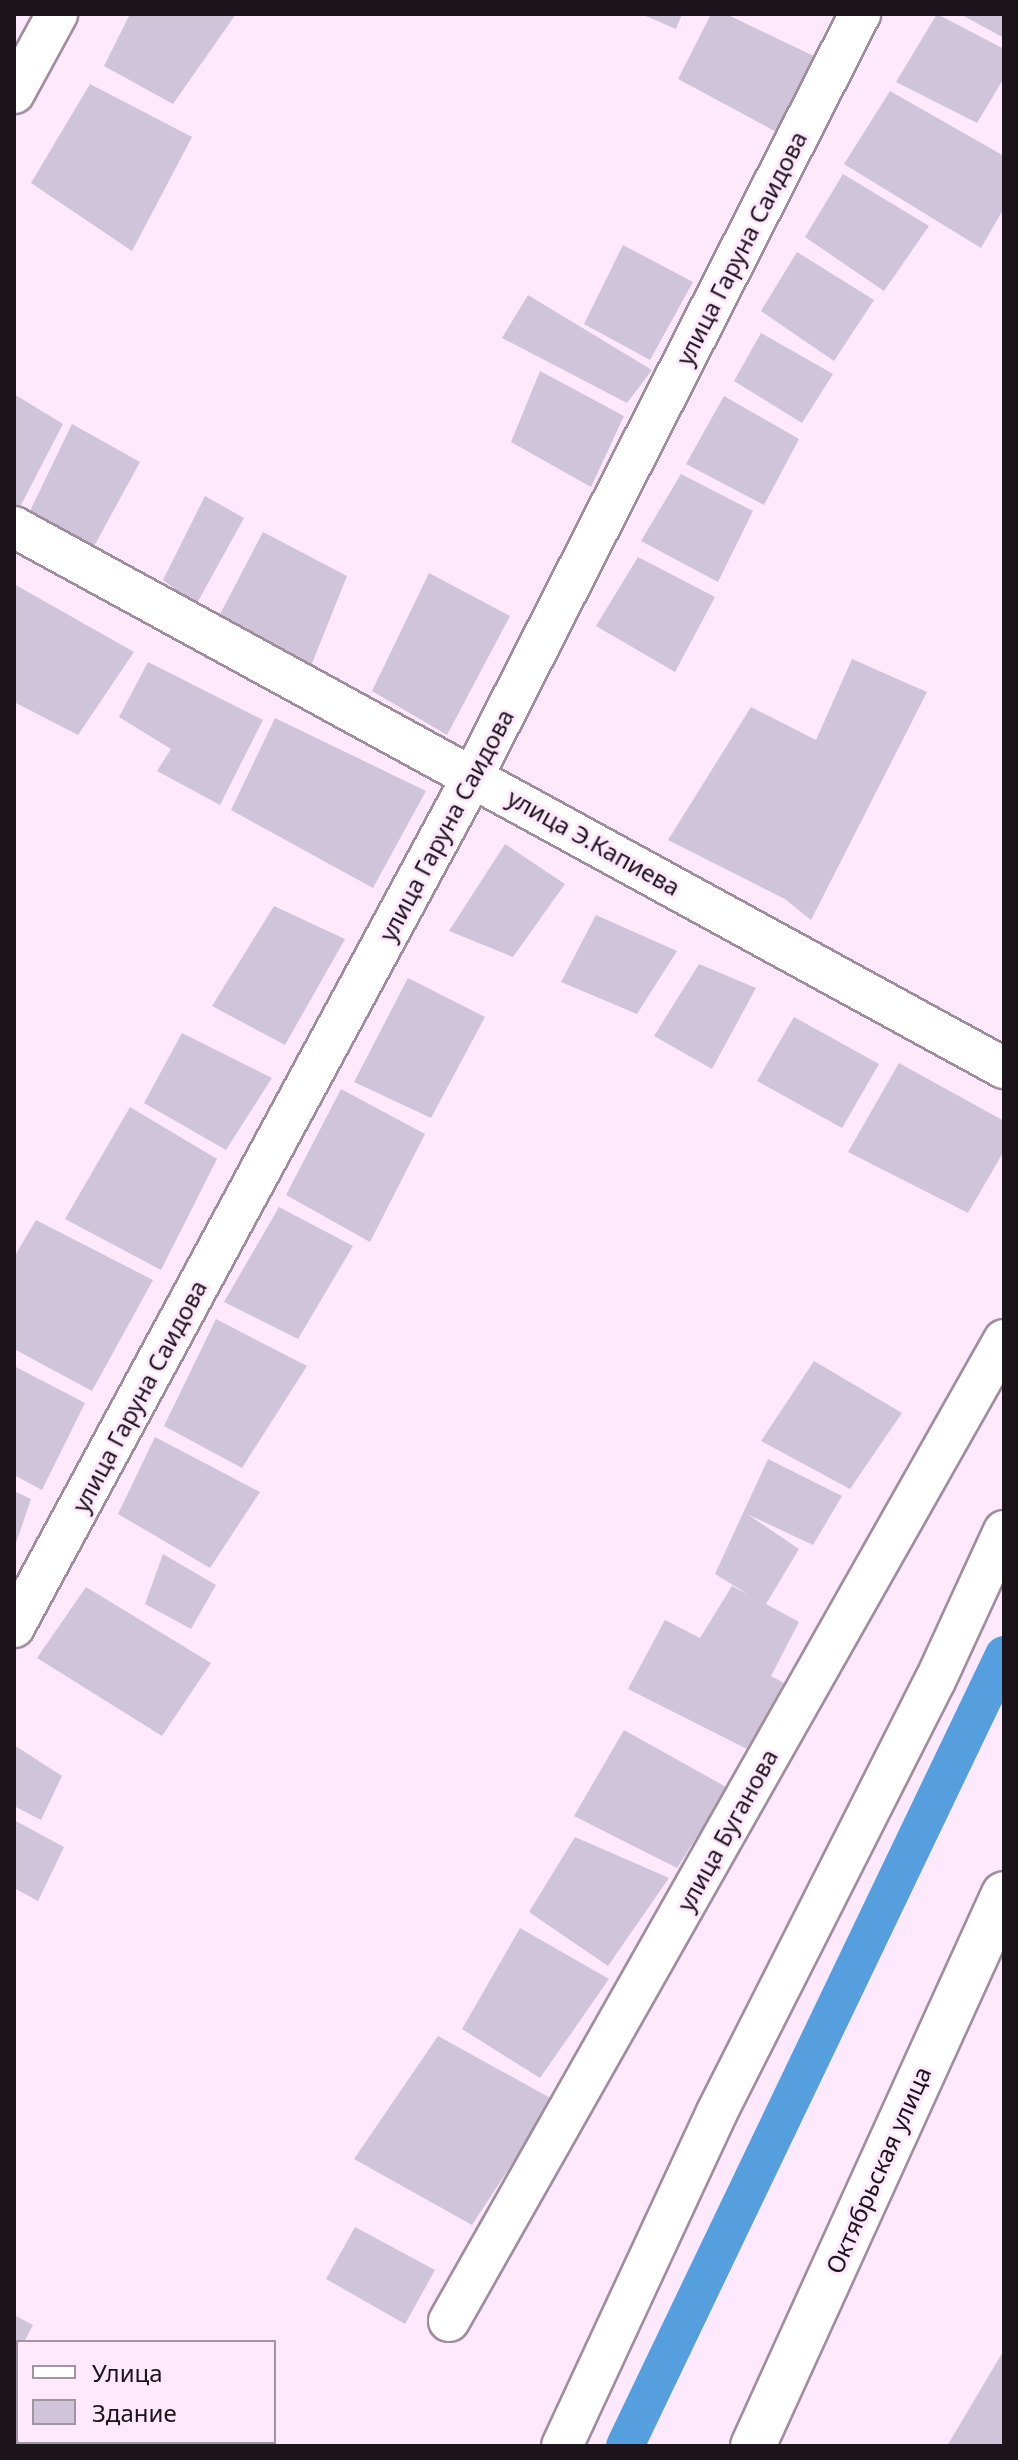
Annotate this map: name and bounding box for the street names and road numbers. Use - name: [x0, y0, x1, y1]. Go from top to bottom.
- street label: улица Гаруна Саидова: [669, 126, 813, 370]
- street label: улица Гаруна Саидова: [373, 704, 519, 946]
- street label: улица Э.Капиева: [503, 783, 685, 901]
- street label: улица Гаруна Саидова: [66, 1275, 212, 1517]
- street label: улица Буганова: [671, 1744, 783, 1916]
- street label: Октябрьская улица: [819, 2062, 937, 2278]

